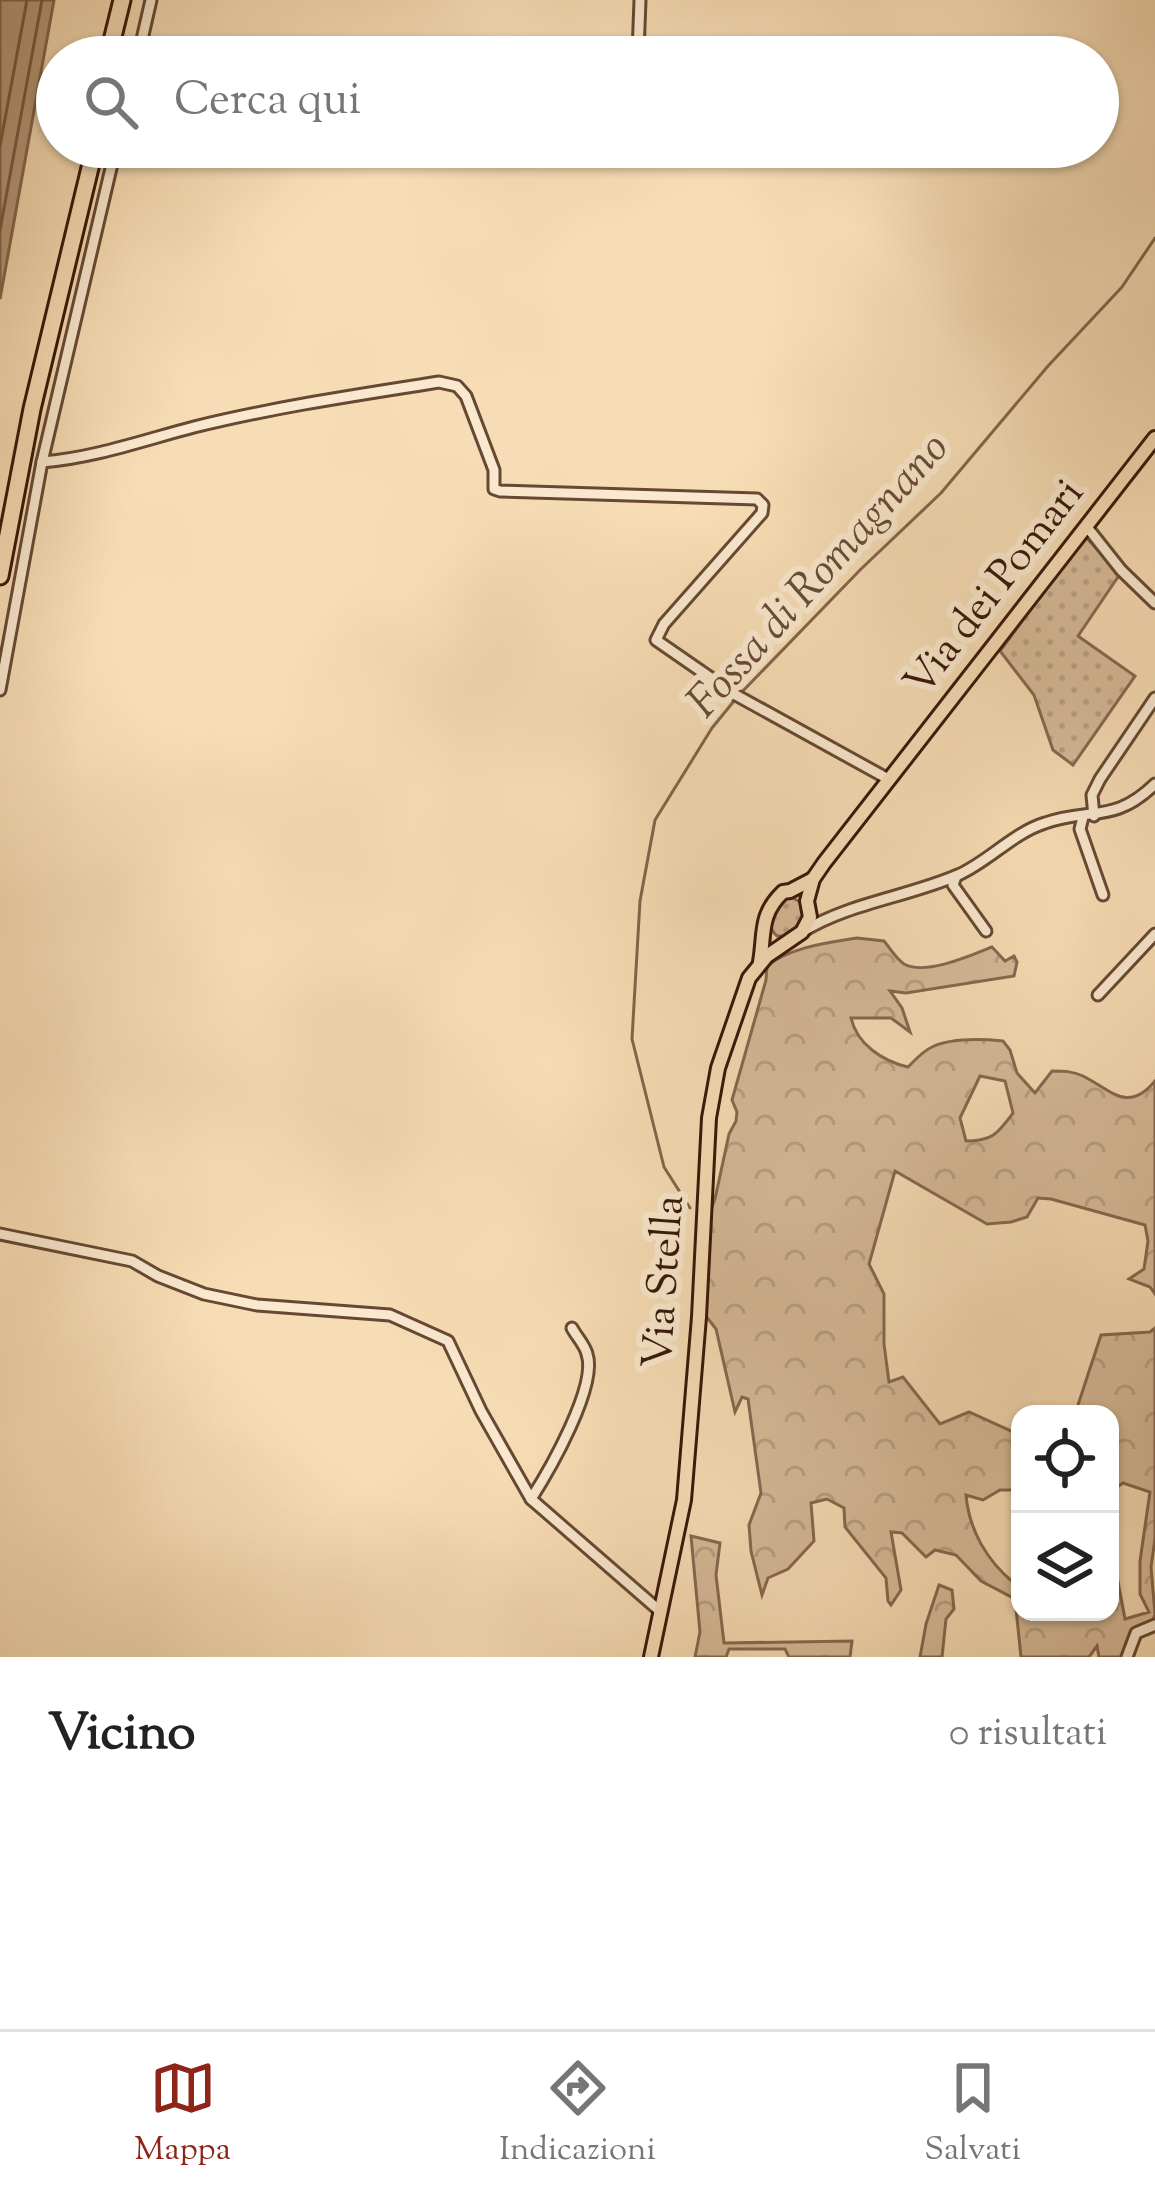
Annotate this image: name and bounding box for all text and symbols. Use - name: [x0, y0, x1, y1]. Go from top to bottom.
- search box: [36, 36, 1119, 168]
- icon: search: [78, 69, 144, 135]
- text: Cerca qui: [174, 70, 361, 135]
- water label: Fossa di Romagnano: [674, 420, 966, 734]
- street label: Via dei Pomari: [892, 468, 1100, 710]
- street label: Via Stella: [630, 1194, 702, 1370]
- map controls: [1011, 1405, 1119, 1621]
- button: locate: [1011, 1405, 1119, 1513]
- button: layers: [1011, 1513, 1119, 1621]
- text: Vicino: [48, 1699, 195, 1772]
- text: 0 risultati: [949, 1707, 1107, 1763]
- tab: Mappa: [134, 2055, 231, 2175]
- tab: Indicazioni: [499, 2055, 656, 2175]
- tab: Salvati: [924, 2055, 1021, 2175]

